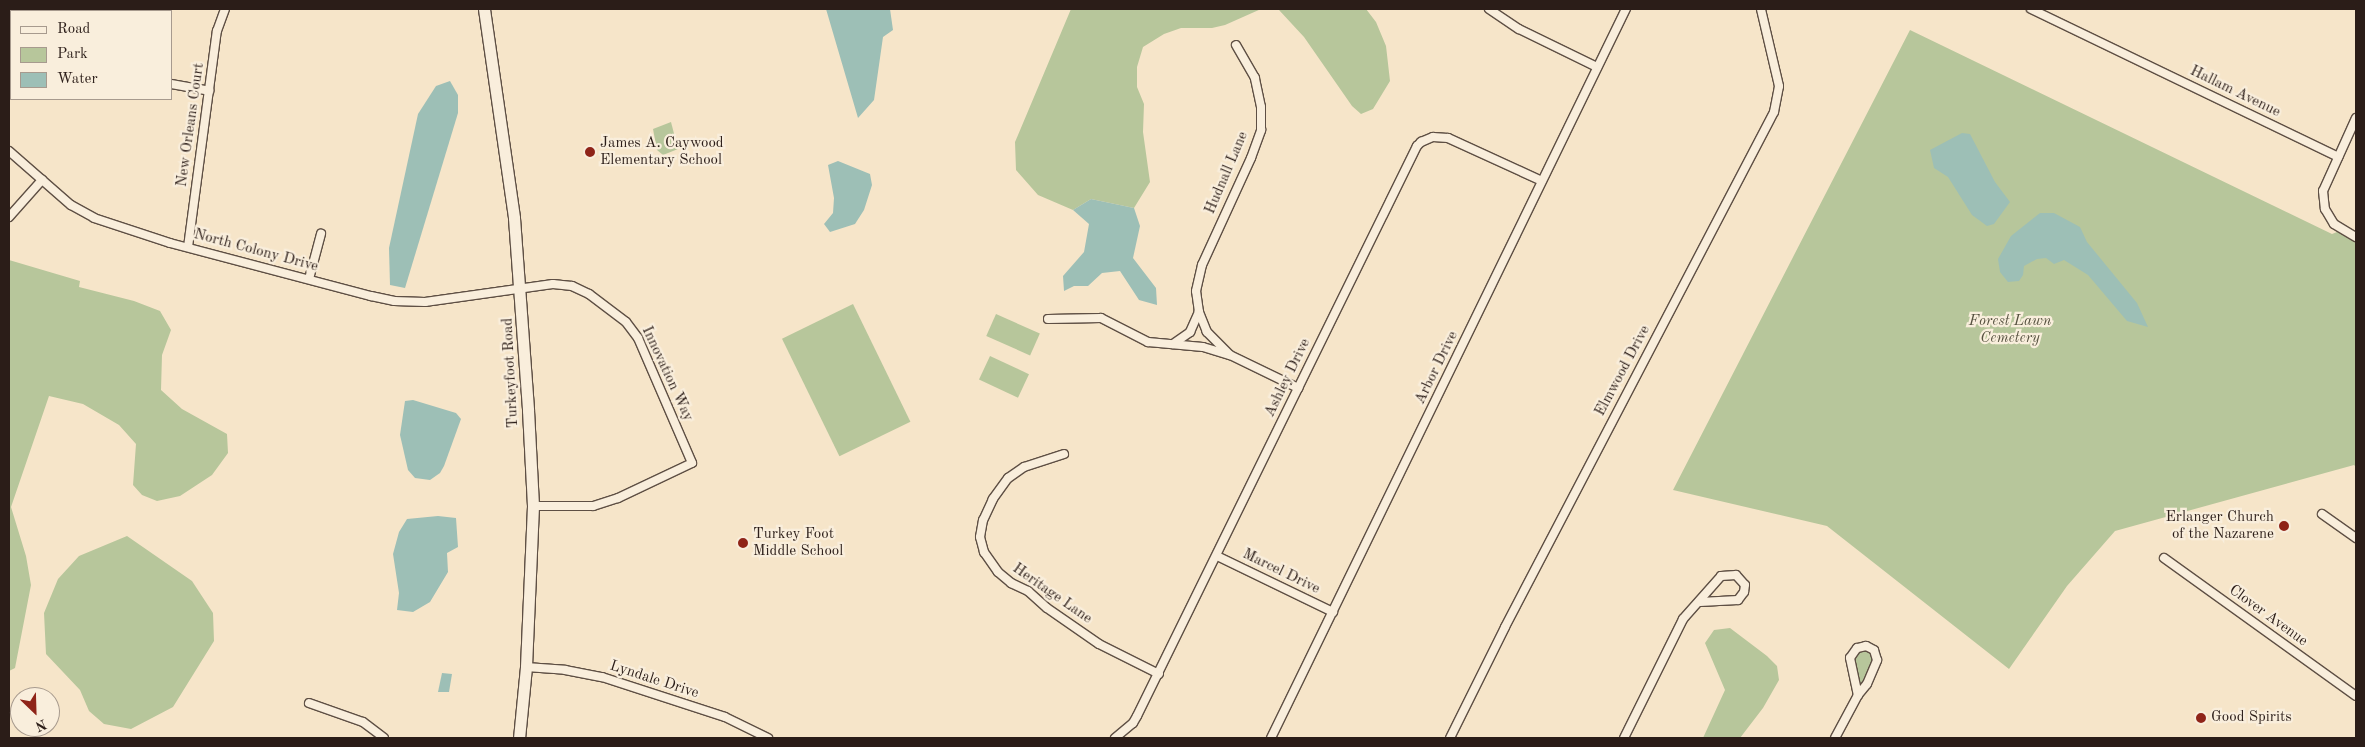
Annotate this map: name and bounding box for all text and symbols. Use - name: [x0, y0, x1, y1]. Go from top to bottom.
- legend: [10, 10, 172, 100]
- text: Road: [57, 22, 90, 37]
- text: Park: [57, 47, 88, 62]
- street label: New Orleans Court: [173, 62, 209, 188]
- street label: Hallam Avenue: [2187, 62, 2283, 122]
- text: Water: [57, 72, 98, 87]
- street label: Hudnall Lane: [1202, 129, 1252, 217]
- place label: James A. Caywood Elementary School: [600, 134, 724, 169]
- marker: James A. Caywood Elementary School: [584, 146, 596, 158]
- street label: North Colony Drive: [192, 226, 320, 276]
- park label: Forest Lawn Cemetery: [1969, 312, 2051, 347]
- street label: Turkeyfoot Road: [499, 317, 523, 429]
- street label: Elmwood Drive: [1592, 323, 1654, 419]
- street label: Innovation Way: [637, 324, 697, 424]
- street label: Arbor Drive: [1412, 329, 1462, 407]
- street label: Ashley Drive: [1261, 336, 1315, 420]
- place label: Erlanger Church of the Nazarene: [2166, 508, 2274, 543]
- marker: Erlanger Church of the Nazarene: [2278, 520, 2290, 532]
- place label: Turkey Foot Middle School: [753, 525, 843, 560]
- marker: Turkey Foot Middle School: [737, 537, 749, 549]
- street label: Marcel Drive: [1239, 546, 1323, 598]
- street label: Heritage Lane: [1009, 560, 1095, 628]
- street label: Clover Avenue: [2225, 581, 2311, 651]
- street label: Lyndale Drive: [607, 657, 701, 703]
- north arrow: [10, 687, 60, 737]
- place label: Good Spirits: [2211, 709, 2292, 727]
- marker: Good Spirits: [2195, 712, 2207, 724]
- text: N: [33, 716, 48, 733]

